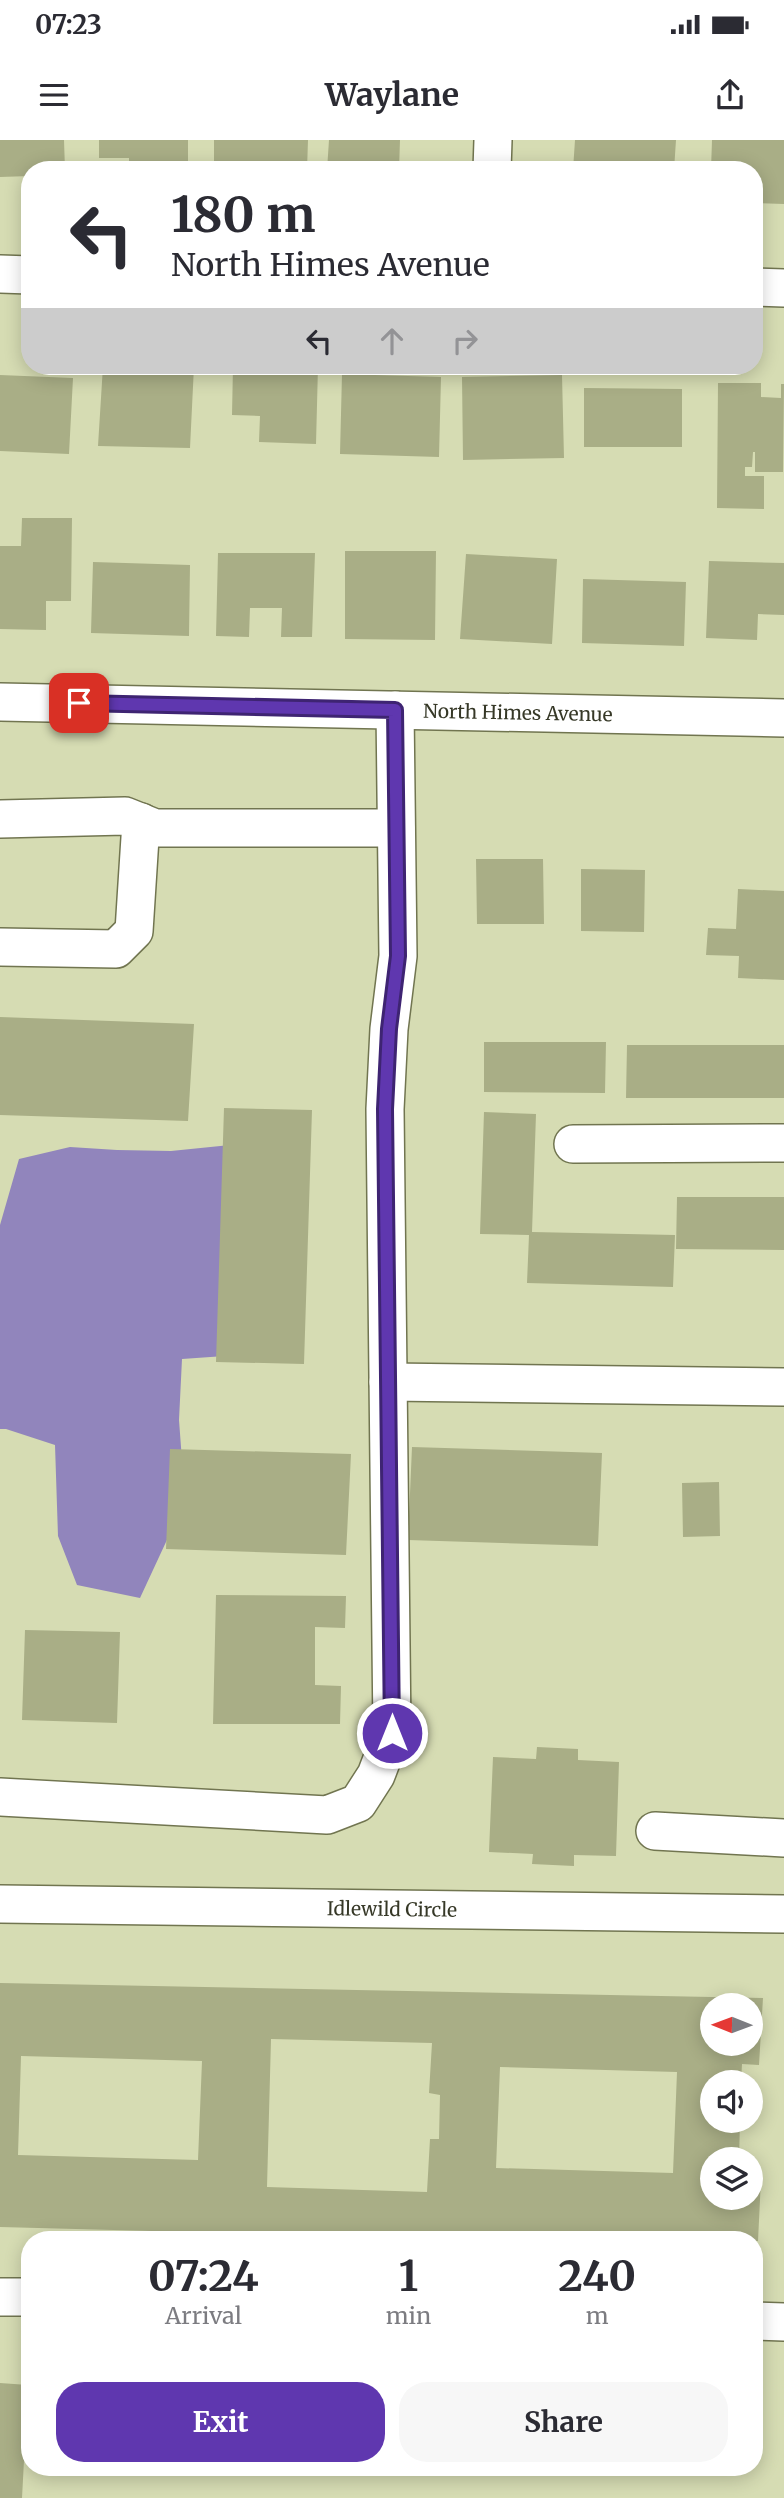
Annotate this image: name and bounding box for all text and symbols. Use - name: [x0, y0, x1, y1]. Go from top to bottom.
- text: 07:23: [35, 8, 102, 41]
- text: Waylane: [325, 75, 459, 115]
- icon: menu: [35, 76, 73, 114]
- icon: share: [711, 76, 749, 114]
- text: 180 m: [171, 184, 316, 245]
- icon: left: [56, 189, 147, 280]
- text: North Himes Avenue: [171, 245, 490, 285]
- icon: left: [300, 322, 338, 360]
- icon: ahead: [373, 322, 411, 360]
- icon: right: [446, 322, 484, 360]
- pin: [49, 673, 109, 733]
- icon: arrive: [60, 684, 98, 722]
- street label: North Himes Avenue: [423, 699, 613, 726]
- position arrow: [355, 1696, 429, 1770]
- street label: Idlewild Circle: [327, 1896, 457, 1922]
- north arrow: [700, 1993, 763, 2056]
- map controls: [700, 1993, 763, 2210]
- button: sound: [700, 2070, 763, 2133]
- button: layers: [700, 2147, 763, 2210]
- text: 07:24: [148, 2250, 259, 2302]
- text: 1: [399, 2250, 418, 2302]
- text: 240: [558, 2250, 636, 2302]
- text: Arrival: [165, 2301, 242, 2330]
- text: min: [386, 2301, 431, 2330]
- text: m: [586, 2301, 609, 2330]
- button: Exit: [56, 2382, 385, 2462]
- button: Share: [399, 2382, 728, 2462]

